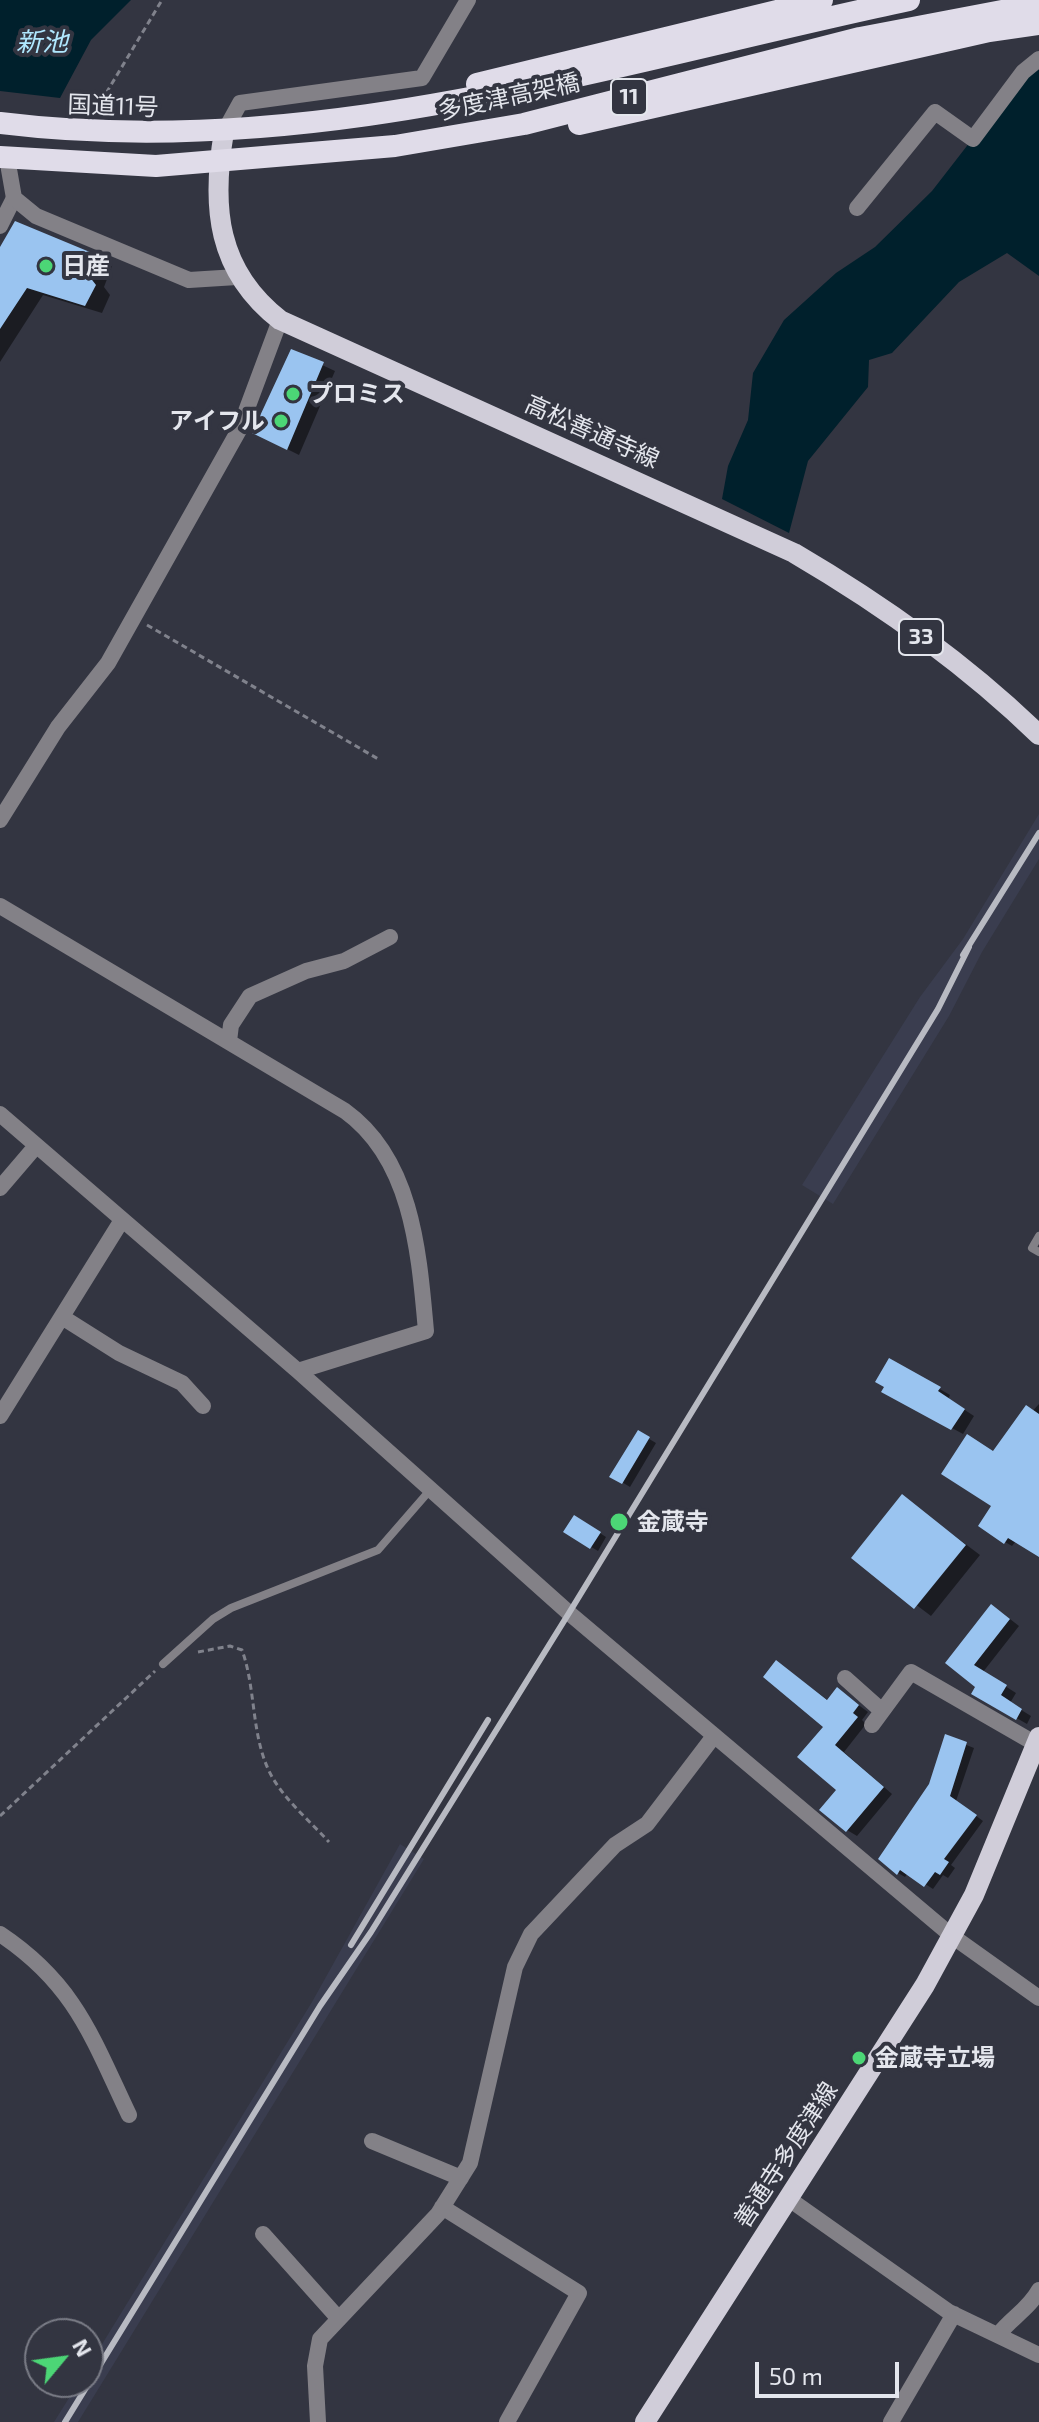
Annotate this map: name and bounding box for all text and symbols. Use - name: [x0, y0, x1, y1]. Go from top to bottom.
- water label: 新池: [16, 26, 68, 58]
- street label: 多度津高架橋: [436, 68, 582, 126]
- road number: 11: [611, 79, 647, 115]
- street label: 国道11号: [67, 90, 159, 122]
- place label: 日産: [62, 252, 110, 280]
- marker: 日産: [37, 257, 55, 275]
- place label: プロミス: [309, 380, 405, 408]
- marker: プロミス: [284, 385, 302, 403]
- street label: 高松善通寺線: [520, 390, 664, 474]
- place label: アイフル: [169, 407, 265, 435]
- marker: アイフル: [272, 412, 290, 430]
- road number: 33: [899, 619, 943, 655]
- place label: 金蔵寺: [637, 1508, 709, 1536]
- marker: 金蔵寺: [608, 1511, 630, 1533]
- place label: 金蔵寺立場: [875, 2044, 995, 2072]
- marker: 金蔵寺立場: [850, 2049, 868, 2067]
- street label: 善通寺多度津線: [728, 2077, 844, 2233]
- north arrow: [24, 2318, 104, 2398]
- text: N: [68, 2334, 98, 2361]
- scale bar: [759, 2346, 903, 2396]
- text: 50 m: [769, 2361, 823, 2390]

